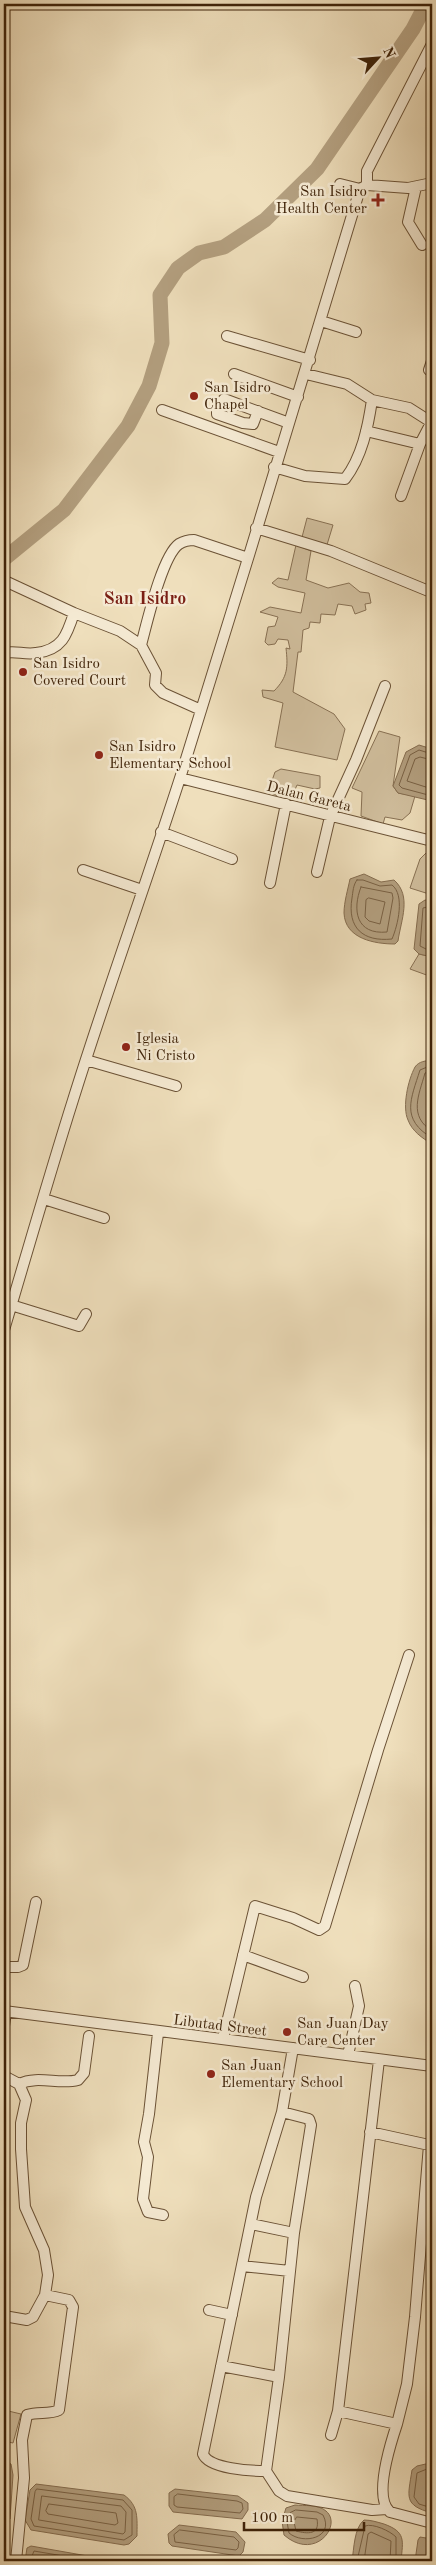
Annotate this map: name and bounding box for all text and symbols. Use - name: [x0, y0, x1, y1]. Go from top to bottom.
- north arrow: [354, 32, 404, 82]
- text: N: [380, 45, 398, 61]
- place label: San Isidro Health Center: [276, 185, 367, 217]
- marker: San Isidro Health Center: [371, 193, 385, 207]
- place label: San Isidro Chapel: [204, 381, 271, 413]
- marker: San Isidro Chapel: [188, 390, 200, 402]
- district label: San Isidro: [104, 590, 186, 608]
- place label: San Isidro Covered Court: [33, 657, 126, 689]
- marker: San Isidro Covered Court: [17, 666, 29, 678]
- place label: San Isidro Elementary School: [109, 740, 231, 772]
- marker: San Isidro Elementary School: [93, 749, 105, 761]
- street label: Dalan Gareta: [265, 780, 353, 815]
- place label: Iglesia Ni Cristo: [136, 1032, 195, 1064]
- marker: Iglesia Ni Cristo: [120, 1041, 132, 1053]
- street label: Libutad Street: [172, 2013, 267, 2040]
- place label: San Juan Day Care Center: [297, 2017, 389, 2049]
- marker: San Juan Day Care Center: [281, 2026, 293, 2038]
- place label: San Juan Elementary School: [221, 2059, 343, 2091]
- marker: San Juan Elementary School: [205, 2068, 217, 2080]
- scale bar: [244, 2500, 364, 2532]
- text: 100 m: [251, 2511, 293, 2526]

